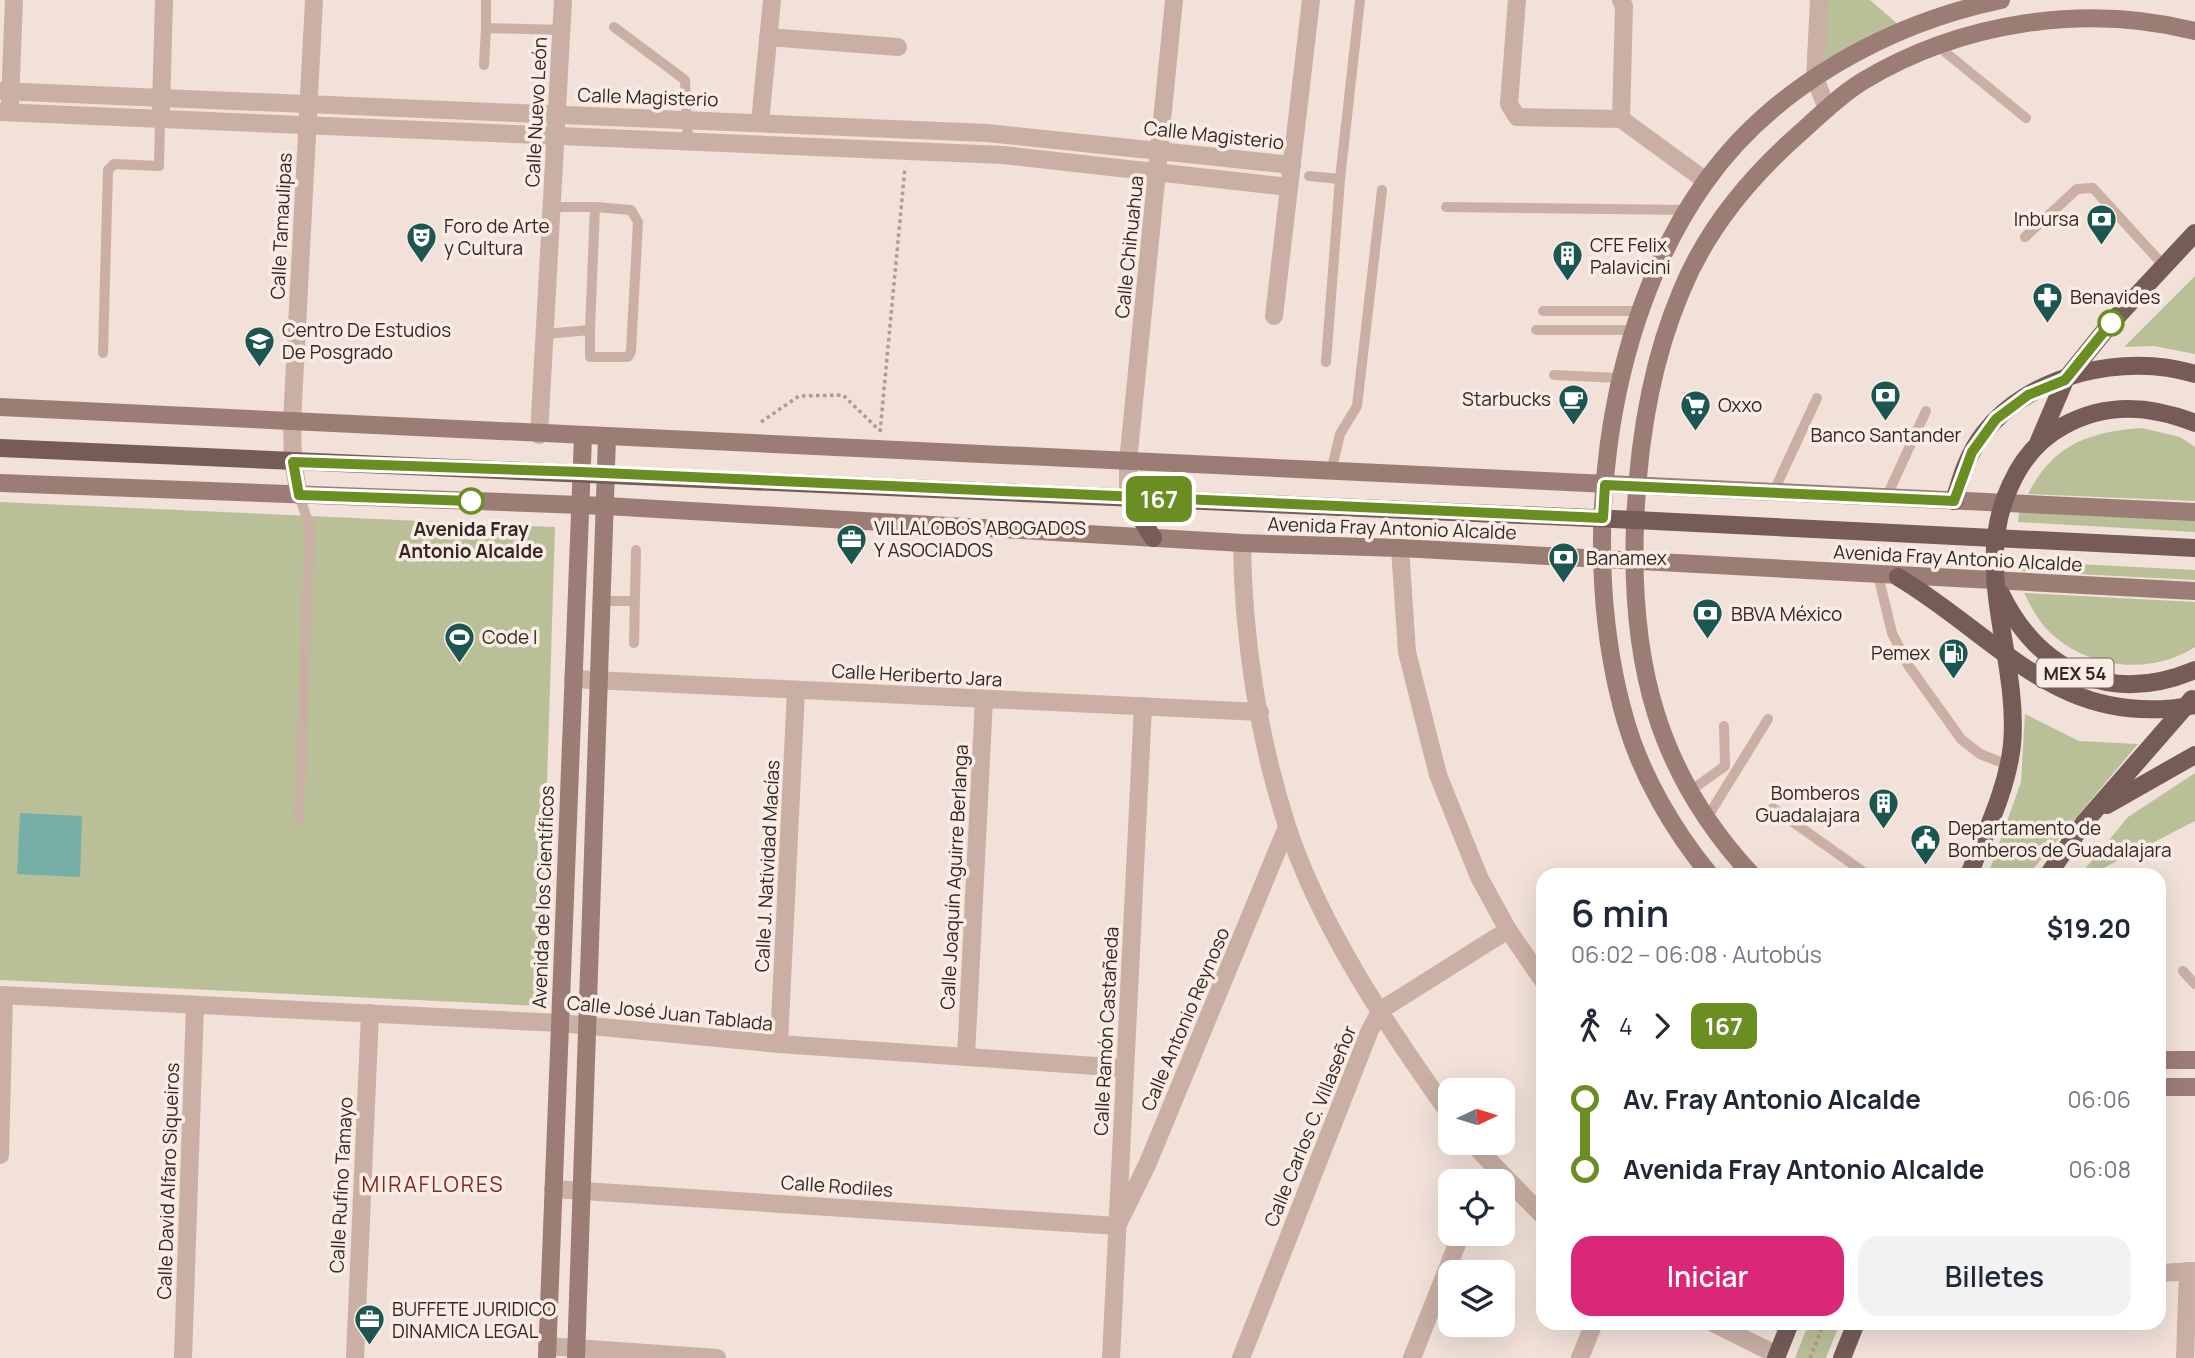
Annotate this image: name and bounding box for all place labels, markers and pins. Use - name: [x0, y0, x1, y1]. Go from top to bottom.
- bank icon: Inbursa: [2085, 202, 2119, 246]
- place label: Inbursa: [2014, 206, 2079, 232]
- place label: Foro de Arte y Cultura: [444, 213, 550, 261]
- theatre icon: Foro de Arte y Cultura: [404, 220, 438, 264]
- place label: CFE Felix Palavicini: [1590, 232, 1671, 280]
- building icon: CFE Felix Palavicini: [1550, 239, 1584, 283]
- pharmacy icon: Benavides: [2030, 280, 2064, 324]
- place label: Benavides: [2070, 284, 2160, 310]
- unlabelled marker: [2098, 310, 2124, 336]
- place label: Centro De Estudios De Posgrado: [282, 317, 451, 365]
- school or university icon: Centro De Estudios De Posgrado: [242, 324, 276, 368]
- bank icon: Banco Santander: [1869, 379, 1903, 423]
- cafe icon: Starbucks: [1557, 382, 1591, 426]
- place label: Starbucks: [1462, 386, 1551, 412]
- supermarket icon: Oxxo: [1678, 388, 1712, 432]
- place label: Oxxo: [1718, 392, 1762, 418]
- place label: Banco Santander: [1811, 422, 1962, 448]
- marker: Avenida Fray Antonio Alcalde: [458, 488, 484, 514]
- place label: VILLALOBOS ABOGADOS Y ASOCIADOS: [874, 515, 1086, 563]
- place label: Avenida Fray Antonio Alcalde: [398, 516, 544, 564]
- office icon: VILLALOBOS ABOGADOS Y ASOCIADOS: [834, 522, 868, 566]
- bank icon: Banamex: [1546, 541, 1580, 585]
- place label: Banamex: [1586, 545, 1667, 571]
- bank icon: BBVA México: [1691, 597, 1725, 641]
- place label: BBVA México: [1731, 601, 1842, 627]
- sports icon: Code I: [442, 620, 476, 664]
- place label: Code I: [482, 624, 537, 650]
- fuel station icon: Pemex: [1936, 636, 1970, 680]
- place label: Pemex: [1871, 640, 1930, 666]
- place label: Bomberos Guadalajara: [1756, 780, 1860, 828]
- building icon: Bomberos Guadalajara: [1866, 787, 1900, 831]
- place label: Departamento de Bomberos de Guadalajara: [1948, 815, 2171, 863]
- public building icon: Departamento de Bomberos de Guadalajara: [1908, 822, 1942, 866]
- place label: BUFFETE JURIDICO DINAMICA LEGAL: [392, 1296, 556, 1344]
- office icon: BUFFETE JURIDICO DINAMICA LEGAL: [352, 1303, 386, 1347]

